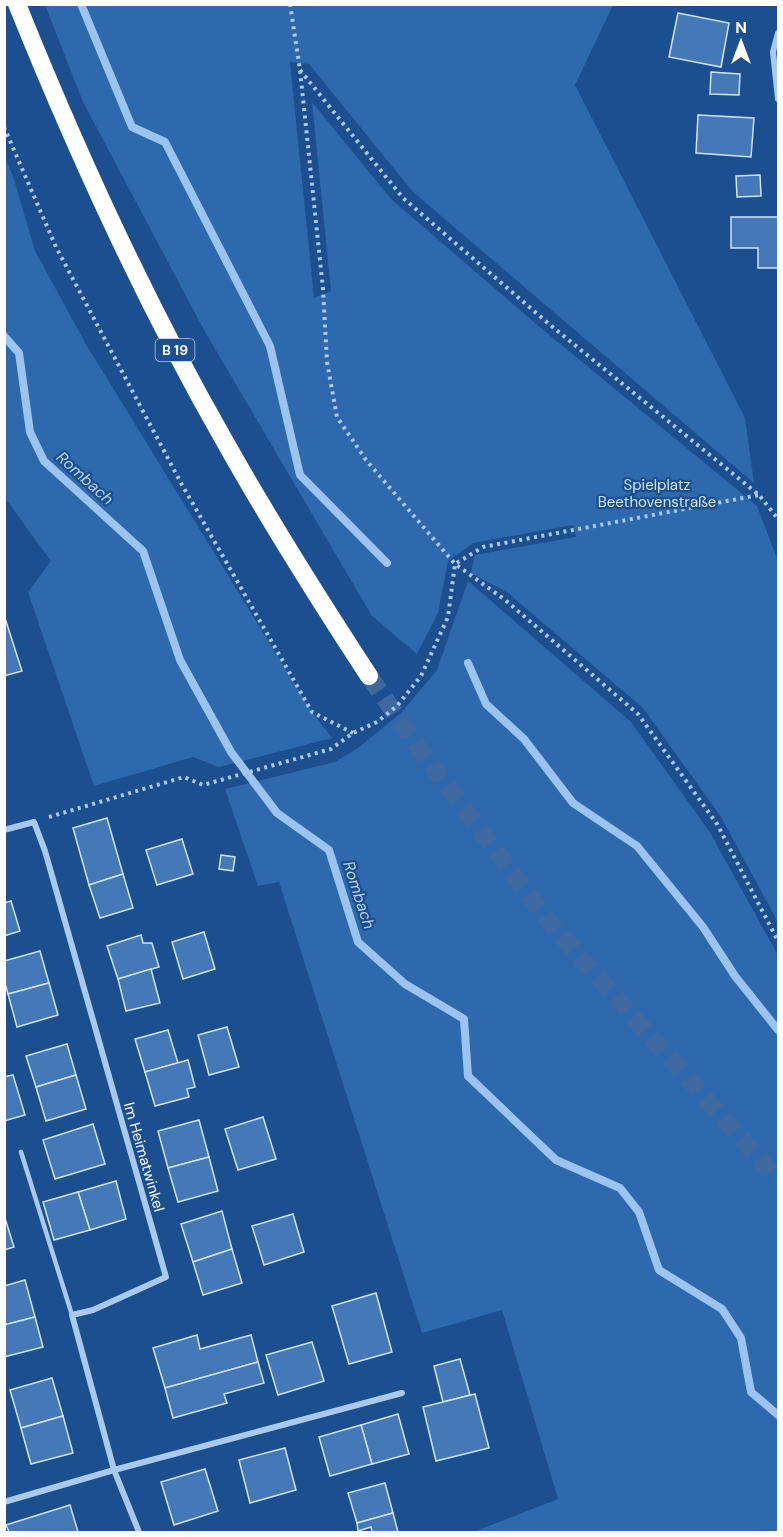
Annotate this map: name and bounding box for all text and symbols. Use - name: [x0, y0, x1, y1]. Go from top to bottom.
- north arrow: [711, 12, 771, 72]
- text: N: [735, 17, 747, 38]
- road number: B 19: [156, 339, 195, 361]
- water label: Rombach: [52, 447, 118, 509]
- park label: Spielplatz Beethovenstraße: [598, 475, 716, 512]
- water label: Rombach: [338, 858, 380, 932]
- street label: Im Heimatwinkel: [119, 1100, 169, 1214]

